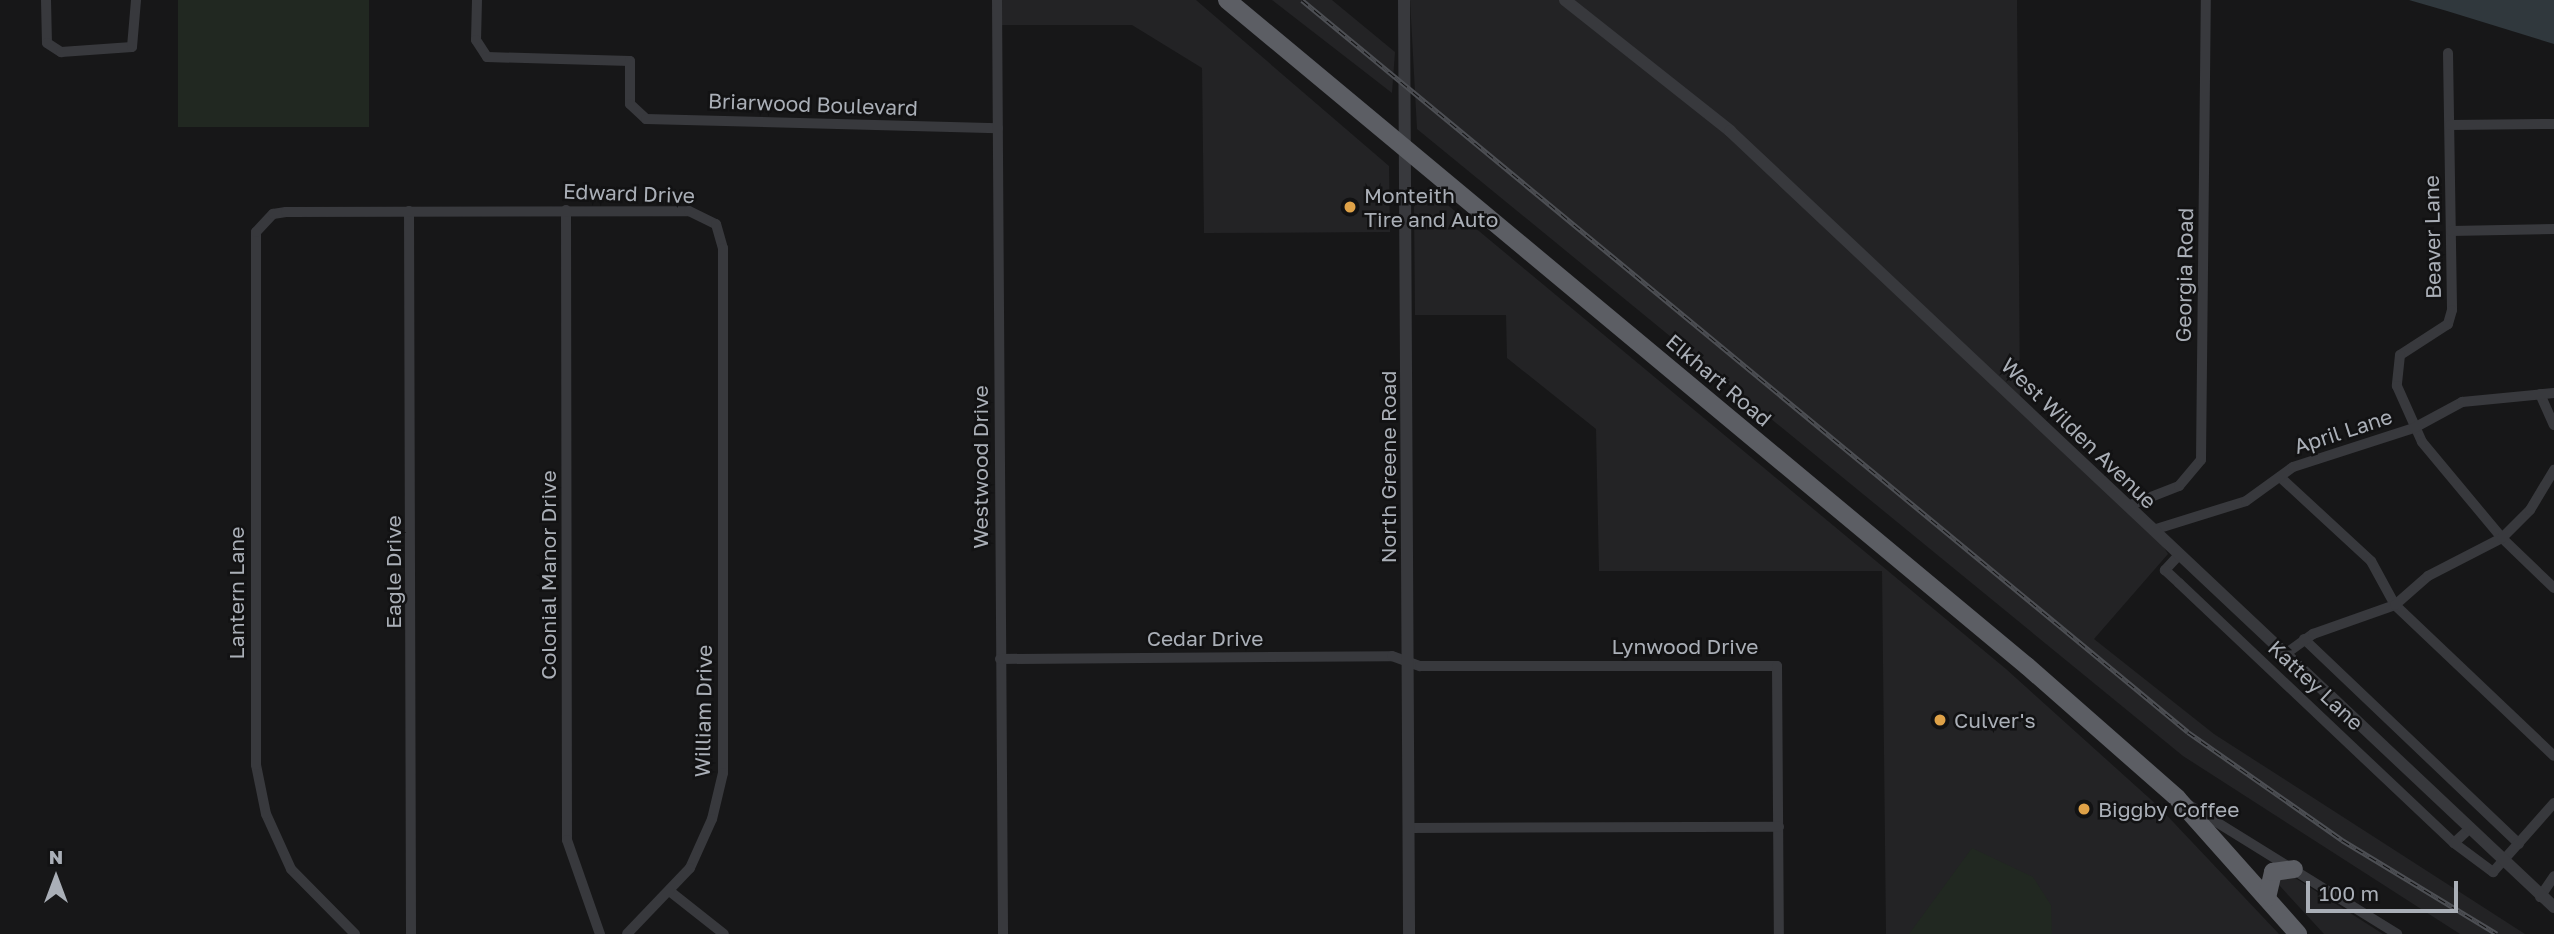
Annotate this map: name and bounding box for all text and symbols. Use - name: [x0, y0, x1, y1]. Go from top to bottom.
- street label: Briarwood Boulevard: [708, 88, 918, 120]
- street label: Beaver Lane: [2418, 175, 2446, 299]
- street label: Edward Drive: [563, 178, 695, 208]
- place label: Monteith Tire and Auto: [1364, 182, 1498, 232]
- marker: Monteith Tire and Auto: [1342, 199, 1358, 215]
- street label: Georgia Road: [2170, 207, 2198, 343]
- street label: Elkhart Road: [1661, 329, 1777, 431]
- street label: West Wilden Avenue: [1996, 352, 2162, 514]
- street label: North Greene Road: [1375, 371, 1401, 563]
- street label: Westwood Drive: [967, 385, 993, 549]
- street label: April Lane: [2291, 403, 2395, 459]
- street label: Colonial Manor Drive: [535, 470, 561, 680]
- street label: Eagle Drive: [380, 515, 406, 629]
- street label: Lantern Lane: [223, 527, 249, 659]
- street label: Cedar Drive: [1147, 625, 1263, 651]
- street label: Lynwood Drive: [1612, 633, 1758, 659]
- street label: Kattey Lane: [2263, 635, 2369, 735]
- street label: William Drive: [689, 644, 717, 778]
- place label: Culver's: [1954, 707, 2036, 733]
- marker: Culver's: [1932, 712, 1948, 728]
- place label: Biggby Coffee: [2098, 796, 2239, 822]
- marker: Biggby Coffee: [2076, 801, 2092, 817]
- north arrow: [21, 843, 91, 913]
- text: N: [49, 845, 63, 868]
- scale bar: [2309, 867, 2461, 911]
- text: 100 m: [2319, 880, 2379, 906]

